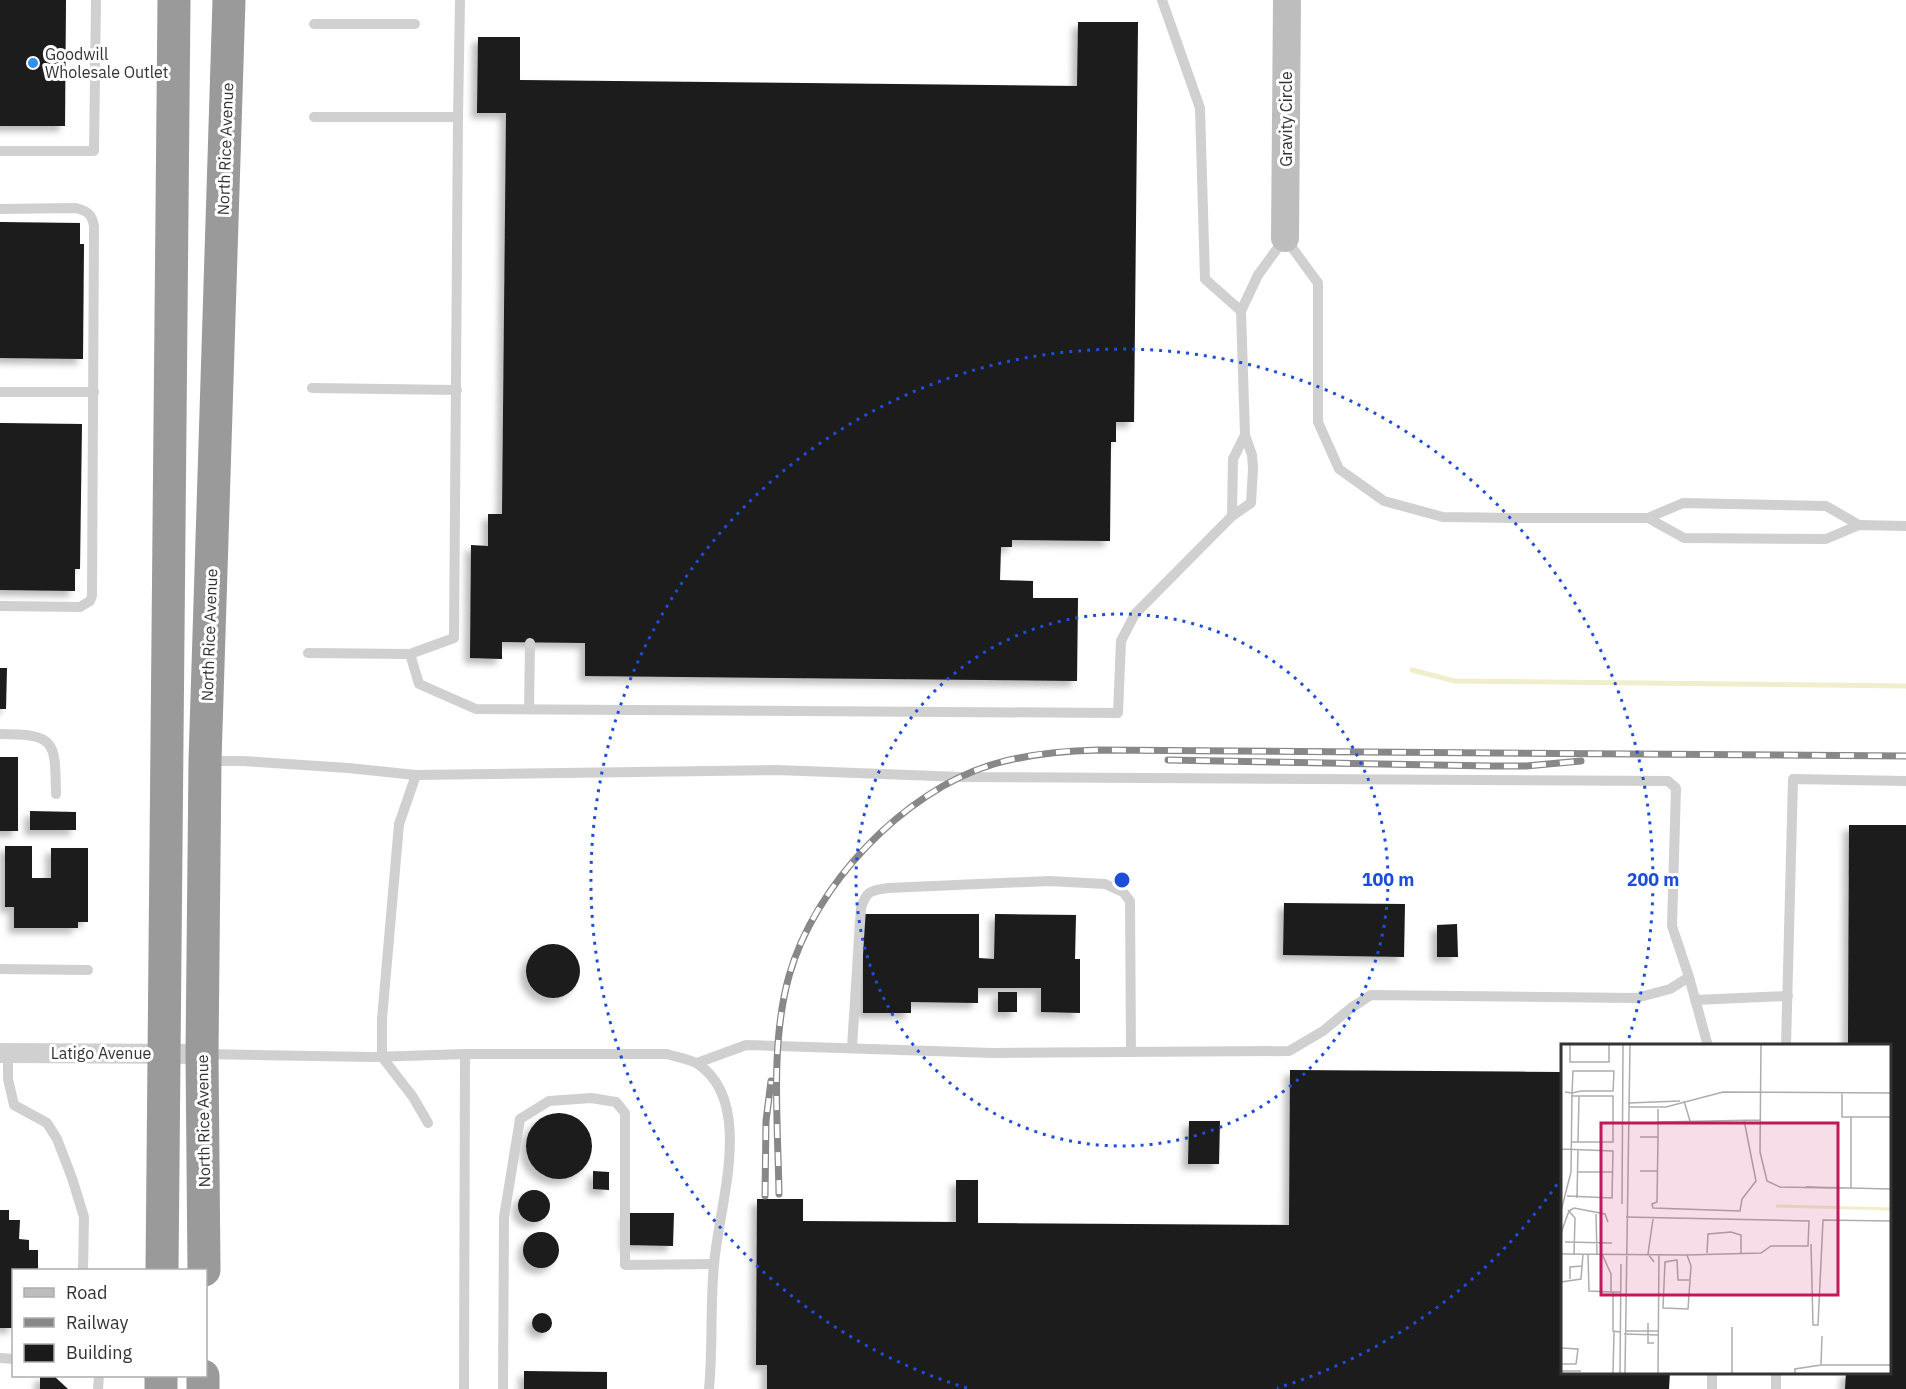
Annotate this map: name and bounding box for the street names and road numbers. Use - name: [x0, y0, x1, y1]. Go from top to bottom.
- street label: Gravity Circle: [1276, 71, 1296, 167]
- street label: North Rice Avenue: [213, 82, 237, 216]
- street label: North Rice Avenue: [197, 568, 221, 702]
- street label: Latigo Avenue: [51, 1043, 152, 1063]
- street label: North Rice Avenue: [192, 1054, 214, 1188]

